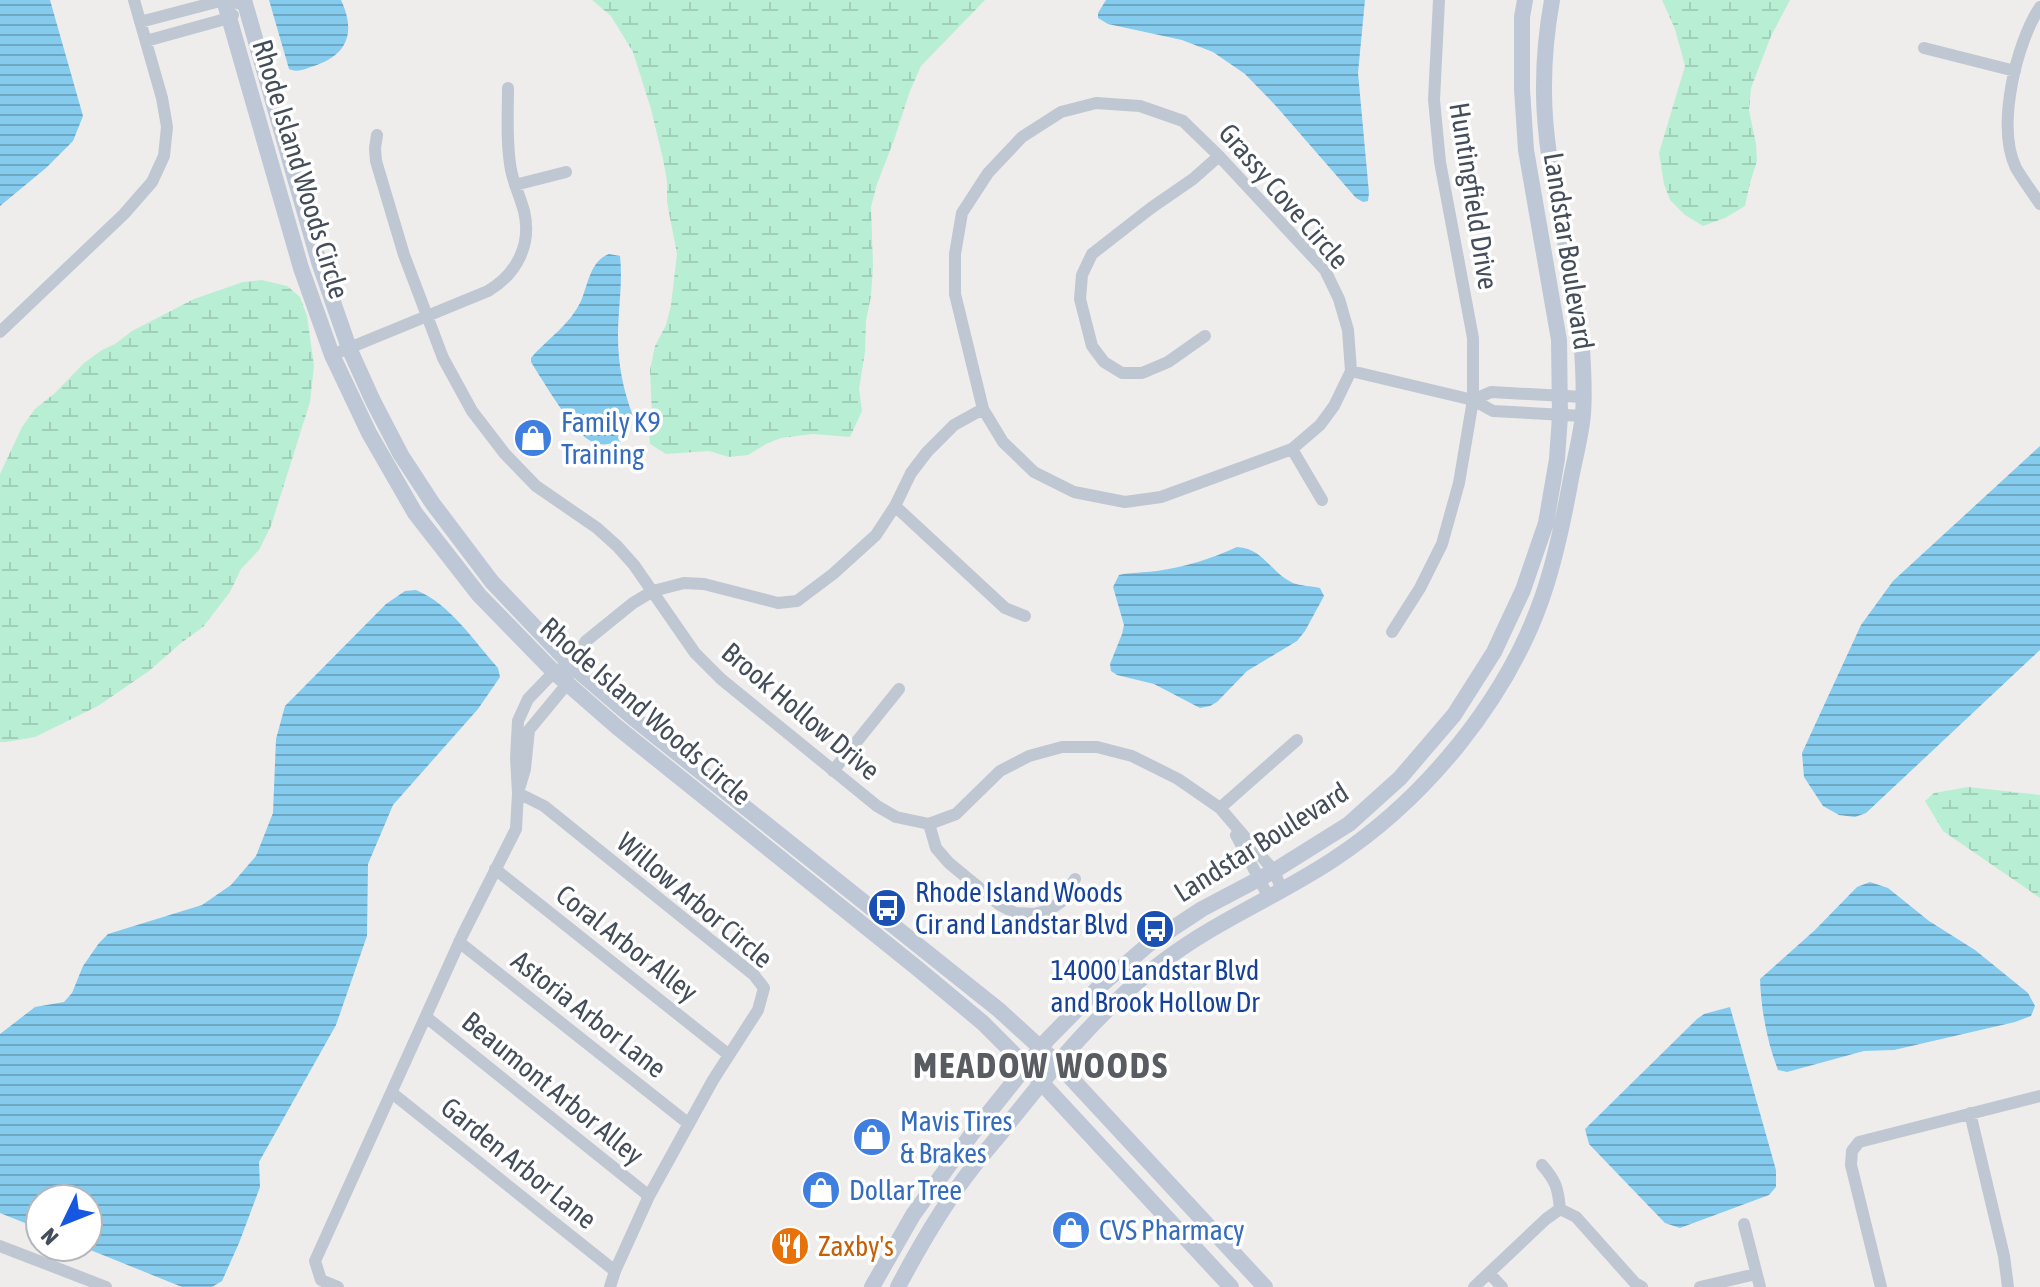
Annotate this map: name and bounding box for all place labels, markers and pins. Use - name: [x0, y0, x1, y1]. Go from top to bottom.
- place label: Family K9 Training: [561, 406, 661, 470]
- shop icon: Family K9 Training: [512, 417, 554, 459]
- place label: Rhode Island Woods Cir and Landstar Blvd: [915, 876, 1129, 940]
- bus stop icon: Rhode Island Woods Cir and Landstar Blvd: [866, 887, 908, 929]
- bus stop icon: 14000 Landstar Blvd and Brook Hollow Dr: [1134, 908, 1176, 950]
- place label: 14000 Landstar Blvd and Brook Hollow Dr: [1050, 954, 1260, 1018]
- place label: Mavis Tires & Brakes: [900, 1105, 1013, 1169]
- shop icon: Mavis Tires & Brakes: [851, 1116, 893, 1158]
- shop icon: Dollar Tree: [800, 1169, 842, 1211]
- place label: Dollar Tree: [849, 1174, 962, 1206]
- shop icon: CVS Pharmacy: [1050, 1209, 1092, 1251]
- place label: CVS Pharmacy: [1099, 1214, 1245, 1246]
- restaurant icon: Zaxby's: [769, 1225, 811, 1267]
- place label: Zaxby's: [818, 1230, 894, 1262]

